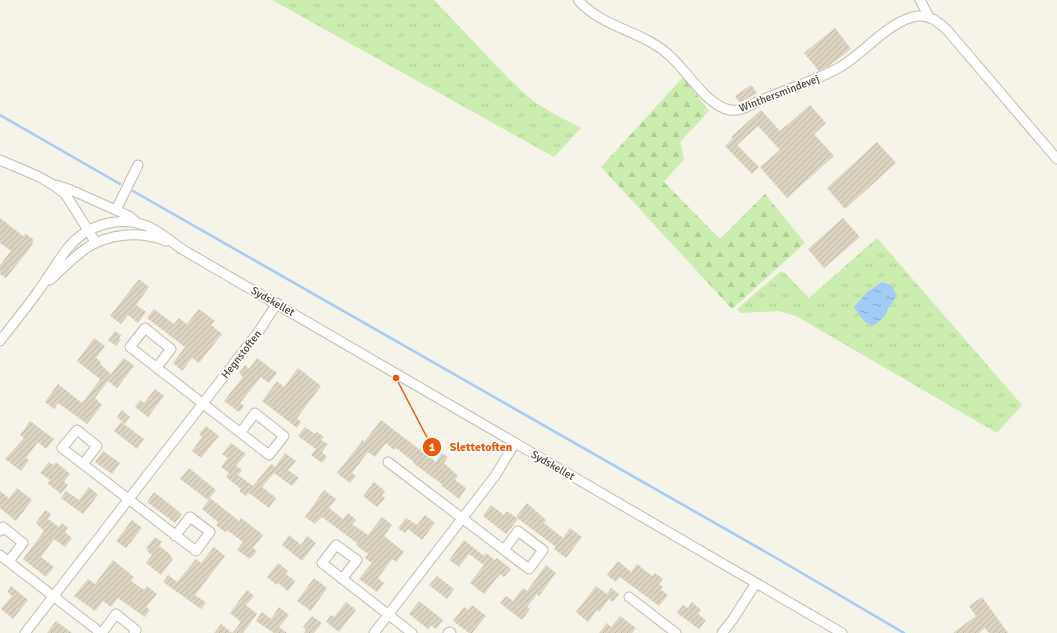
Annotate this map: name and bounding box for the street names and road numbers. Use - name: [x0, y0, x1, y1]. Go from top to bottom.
- street label: Winthersmindevej: [737, 72, 821, 115]
- street label: Sydskellet: [249, 284, 297, 319]
- street label: Hegnstoften: [219, 328, 264, 381]
- street label: Sydskellet: [529, 448, 577, 483]

